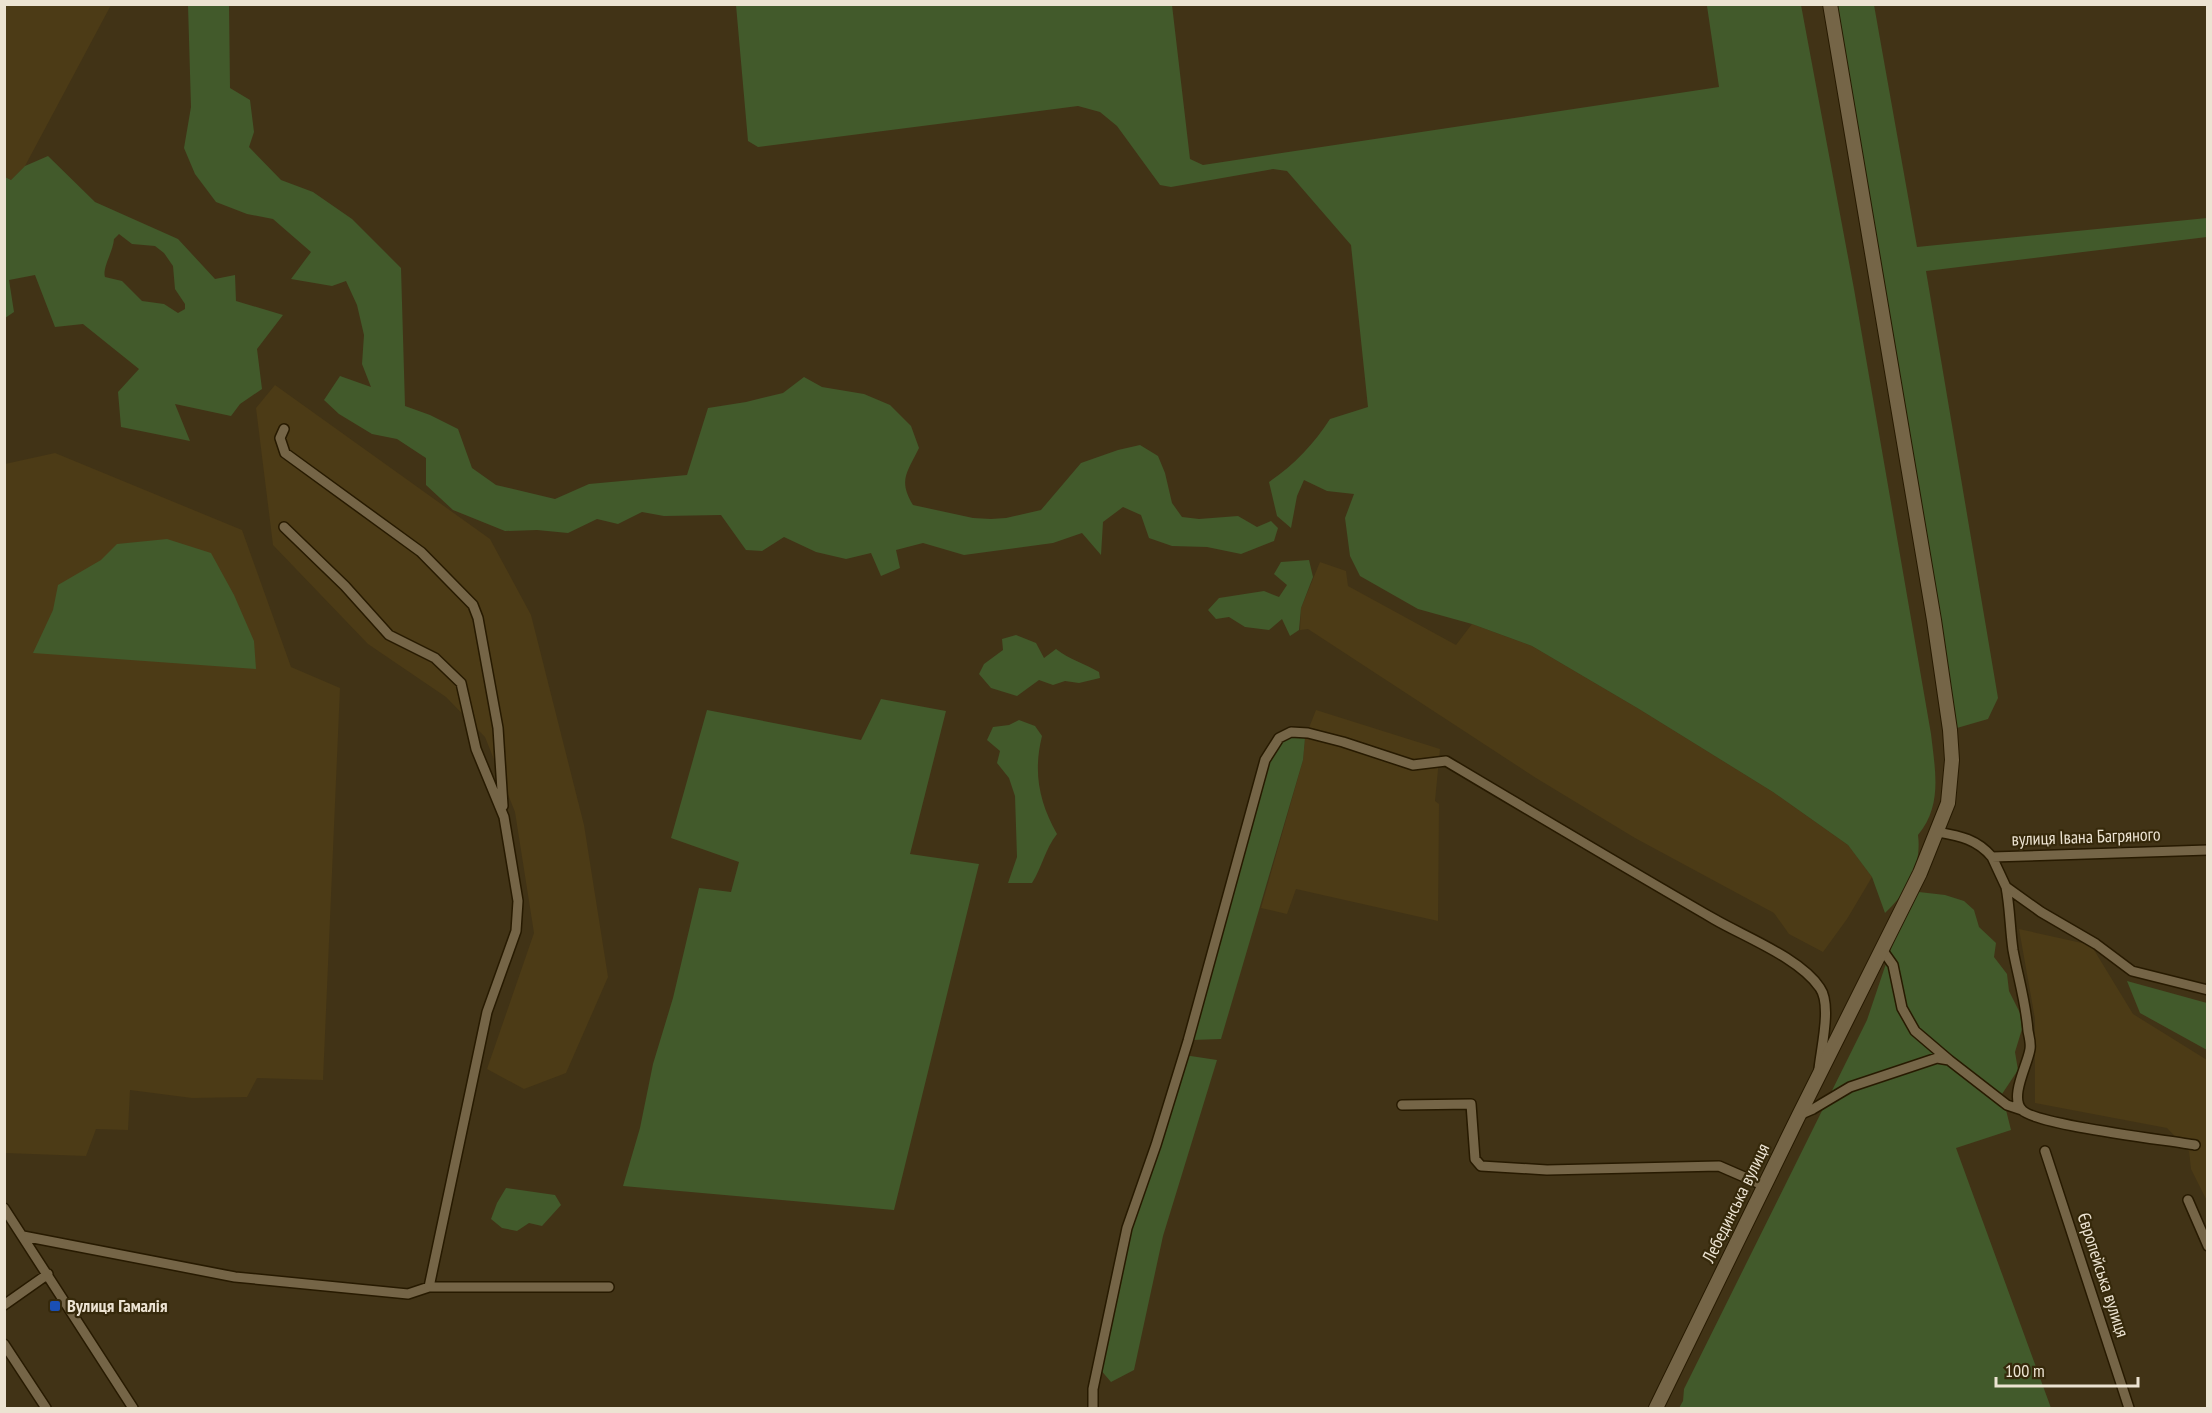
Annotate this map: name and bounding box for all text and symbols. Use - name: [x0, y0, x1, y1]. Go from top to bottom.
- street label: вулиця Івана Багряного: [2011, 822, 2161, 851]
- street label: Лебединська вулиця: [1696, 1139, 1774, 1267]
- street label: Європейська вулиця: [2073, 1210, 2134, 1340]
- place label: Вулиця Гамалія: [67, 1294, 167, 1317]
- marker: Вулиця Гамалія: [48, 1299, 62, 1313]
- scale bar: [1996, 1350, 2138, 1388]
- text: 100 m: [2005, 1359, 2045, 1382]

